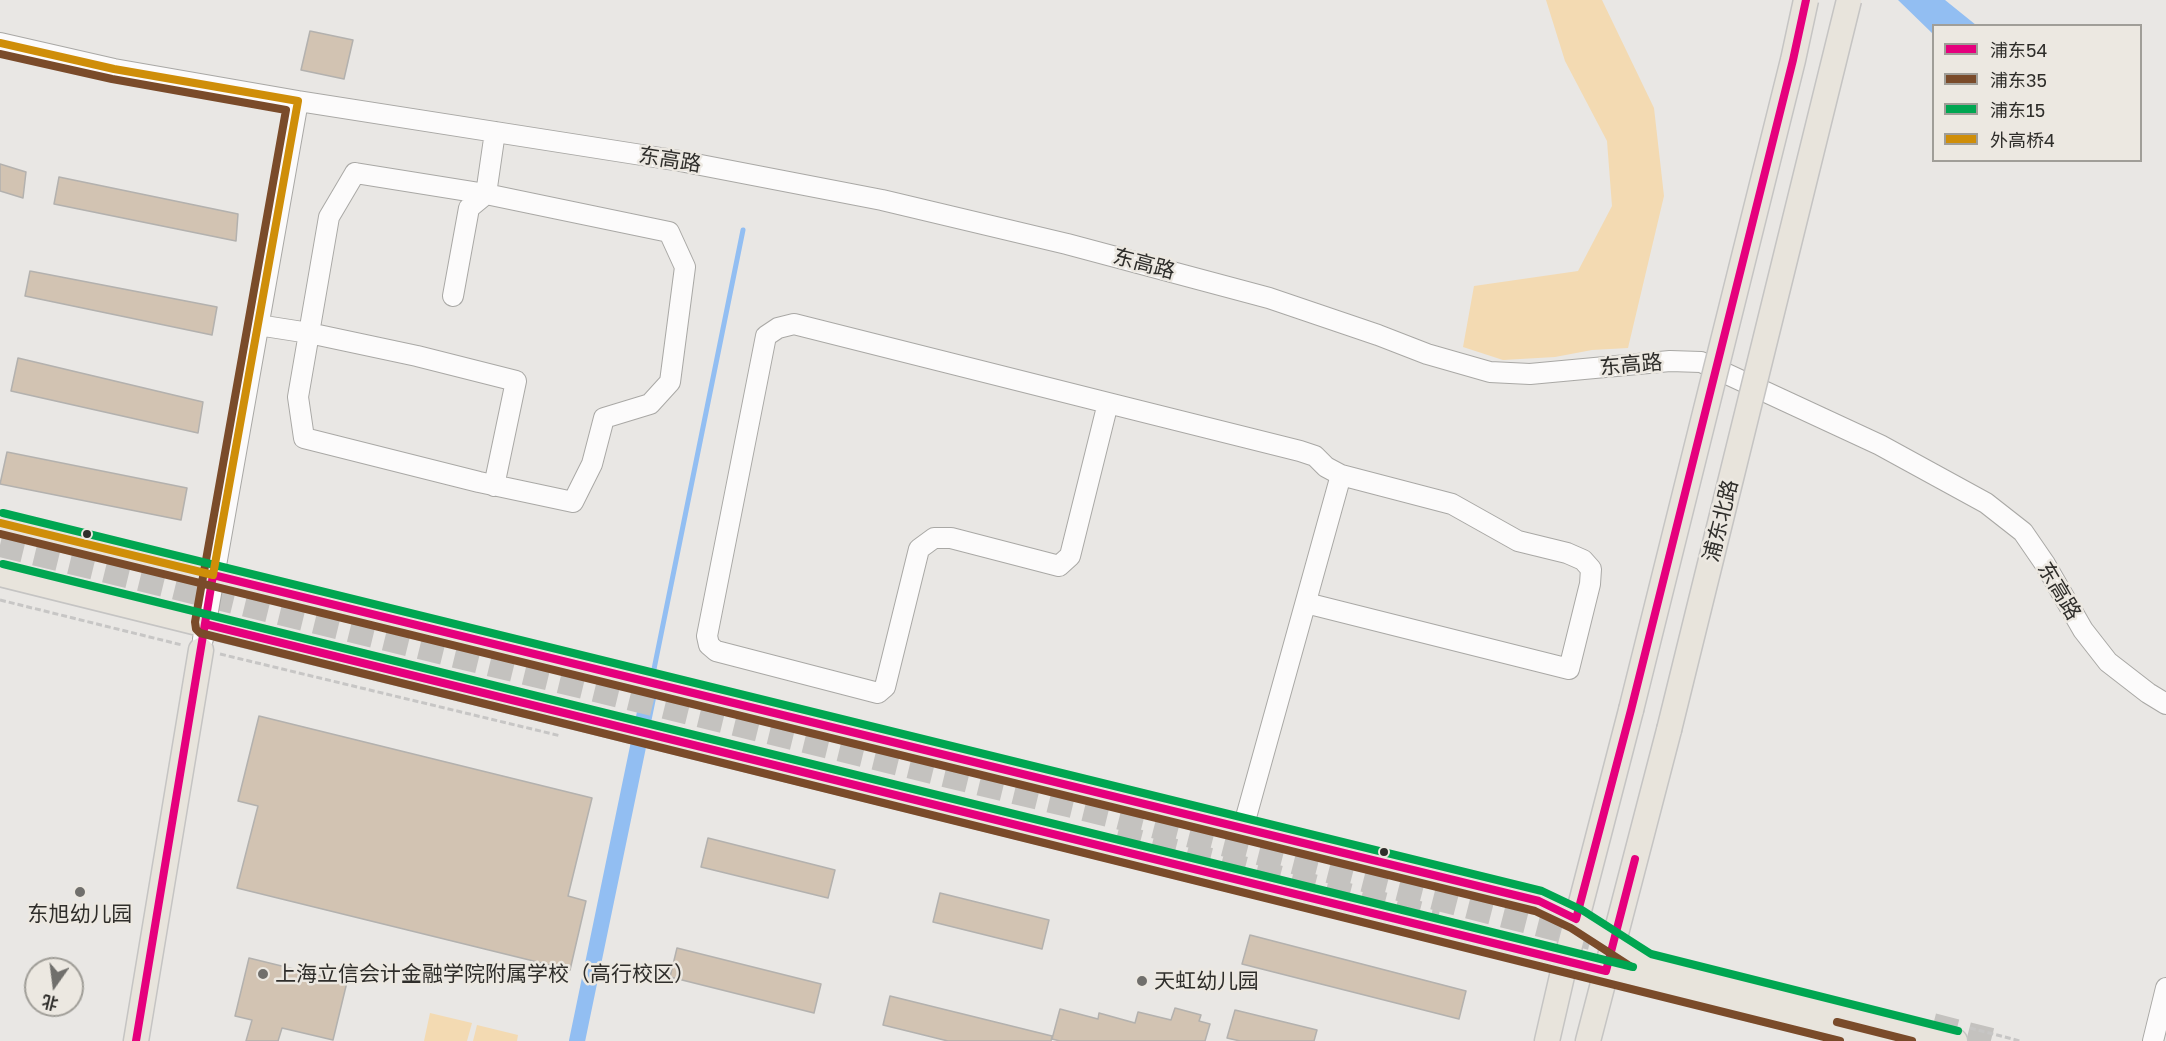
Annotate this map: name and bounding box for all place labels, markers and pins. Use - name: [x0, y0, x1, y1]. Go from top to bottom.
- unlabelled marker: [81, 528, 93, 540]
- unlabelled marker: [1378, 846, 1390, 858]
- marker: 东旭幼儿园: [73, 885, 87, 899]
- place label: 东旭幼儿园: [28, 901, 132, 927]
- place label: 上海立信会计金融学院附属学校（高行校区）: [275, 961, 695, 987]
- marker: 上海立信会计金融学院附属学校（高行校区）: [256, 967, 270, 981]
- place label: 天虹幼儿园: [1154, 968, 1259, 994]
- marker: 天虹幼儿园: [1135, 974, 1149, 988]

